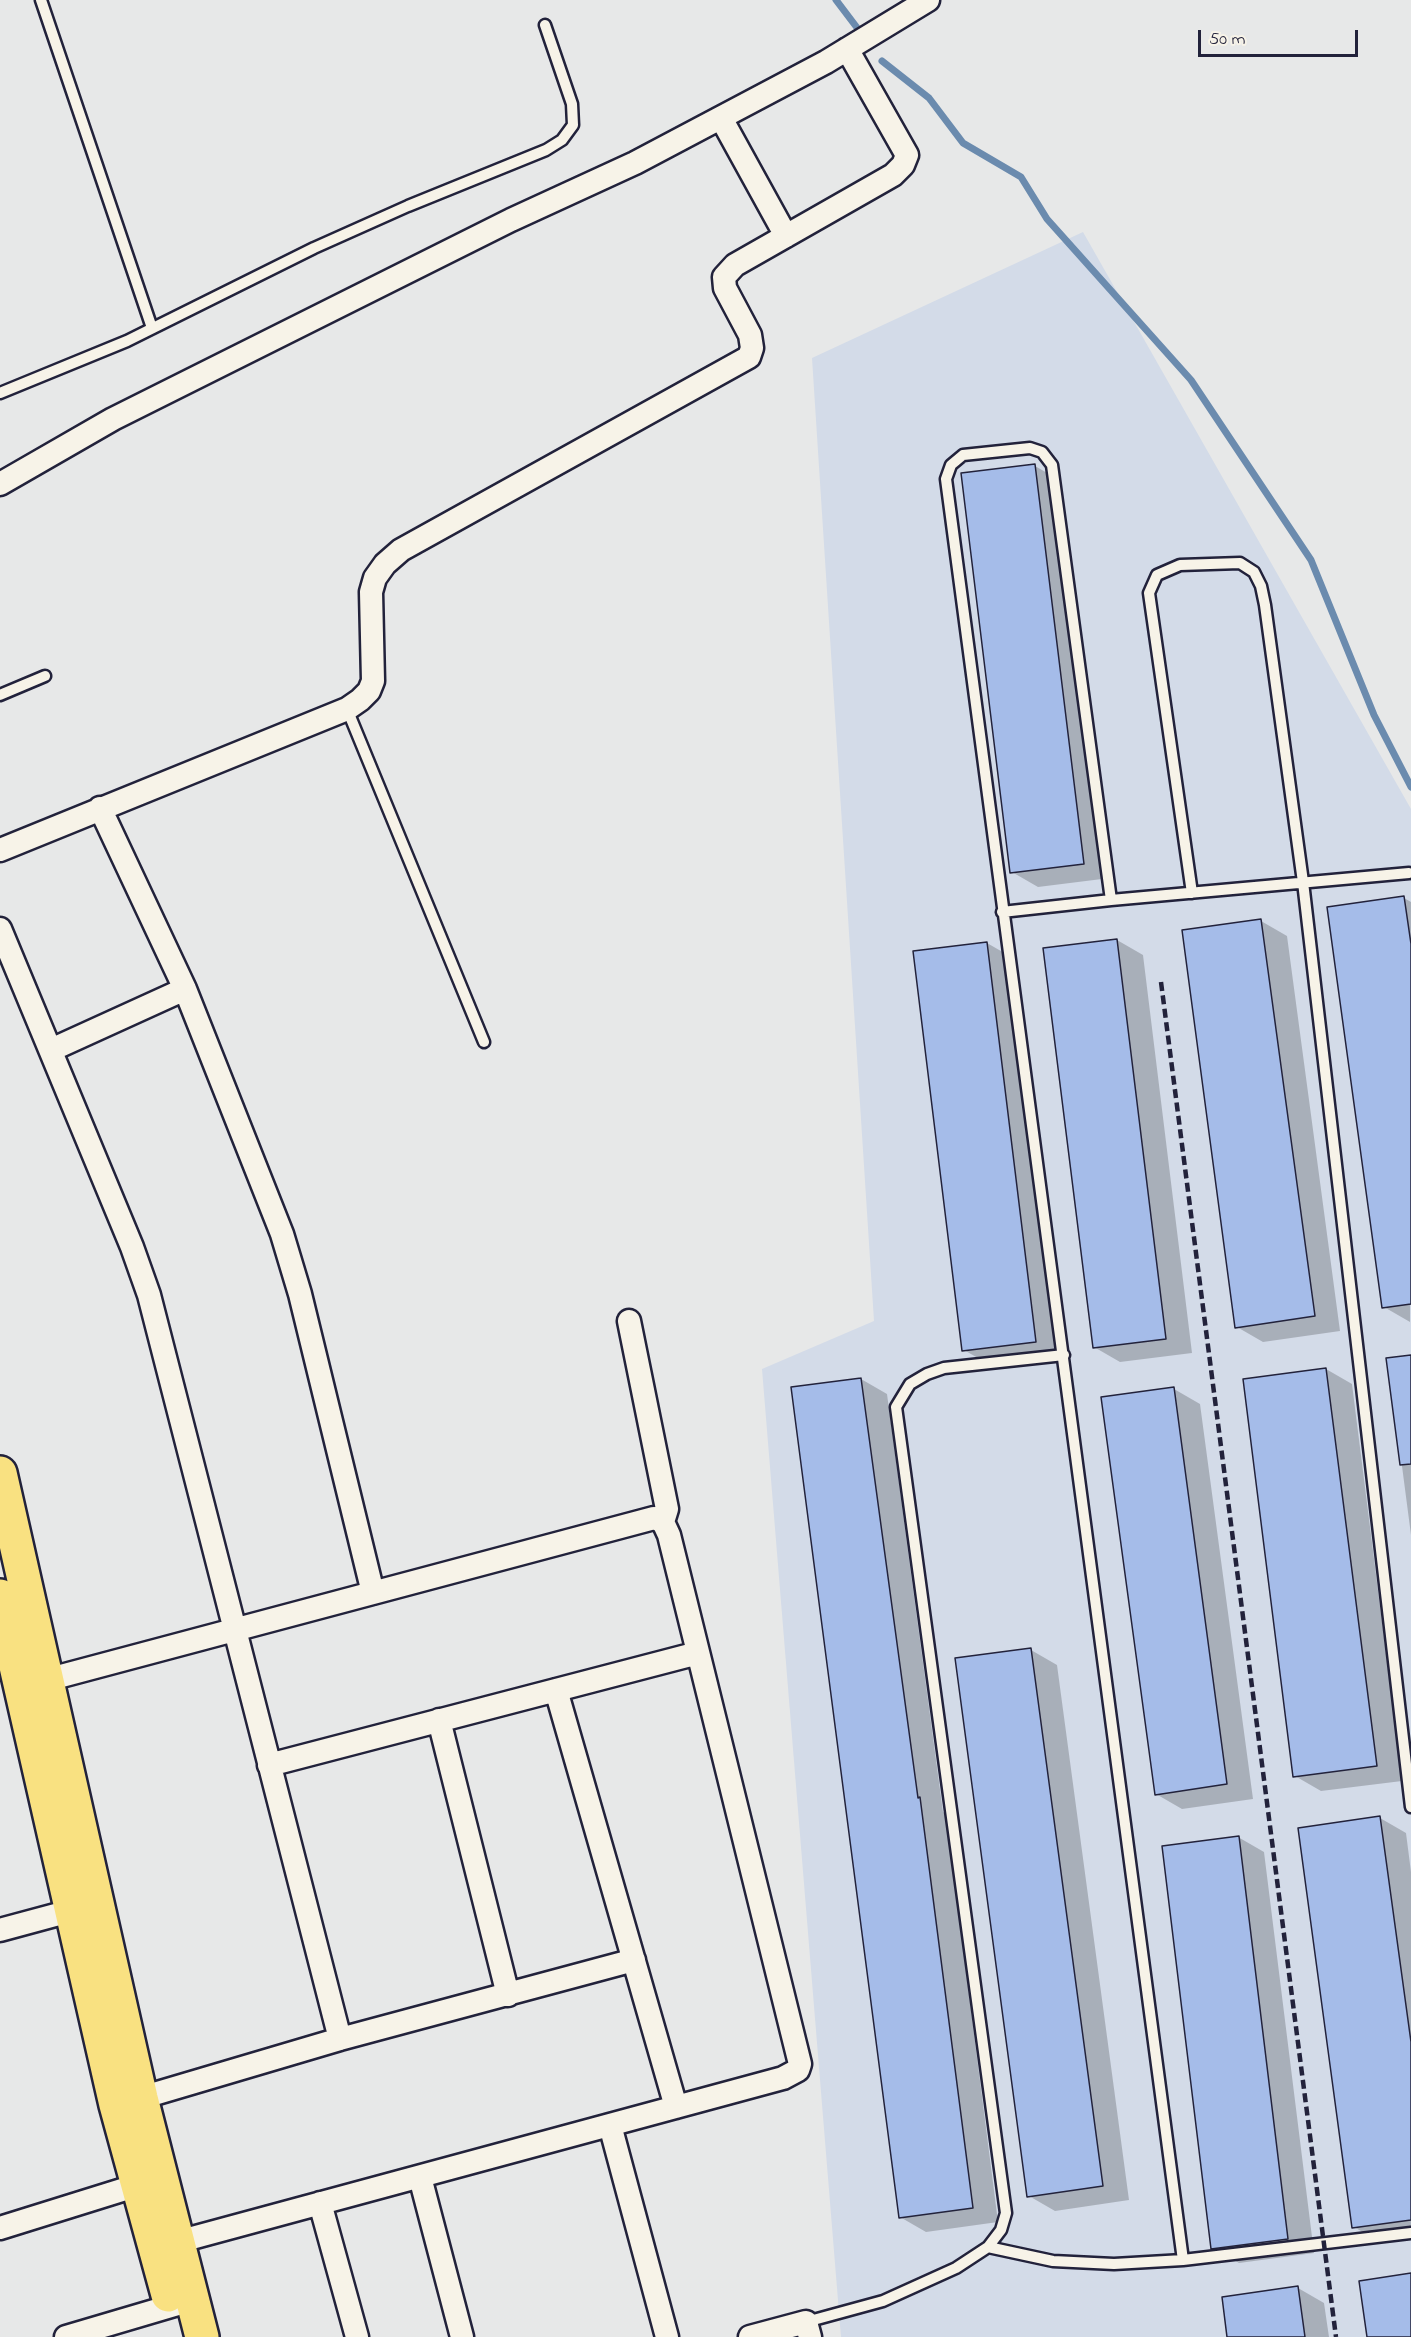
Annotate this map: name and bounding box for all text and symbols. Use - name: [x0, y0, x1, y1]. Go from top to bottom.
- scale bar: [1201, 18, 1362, 56]
- text: 50 m: [1209, 27, 1246, 53]

